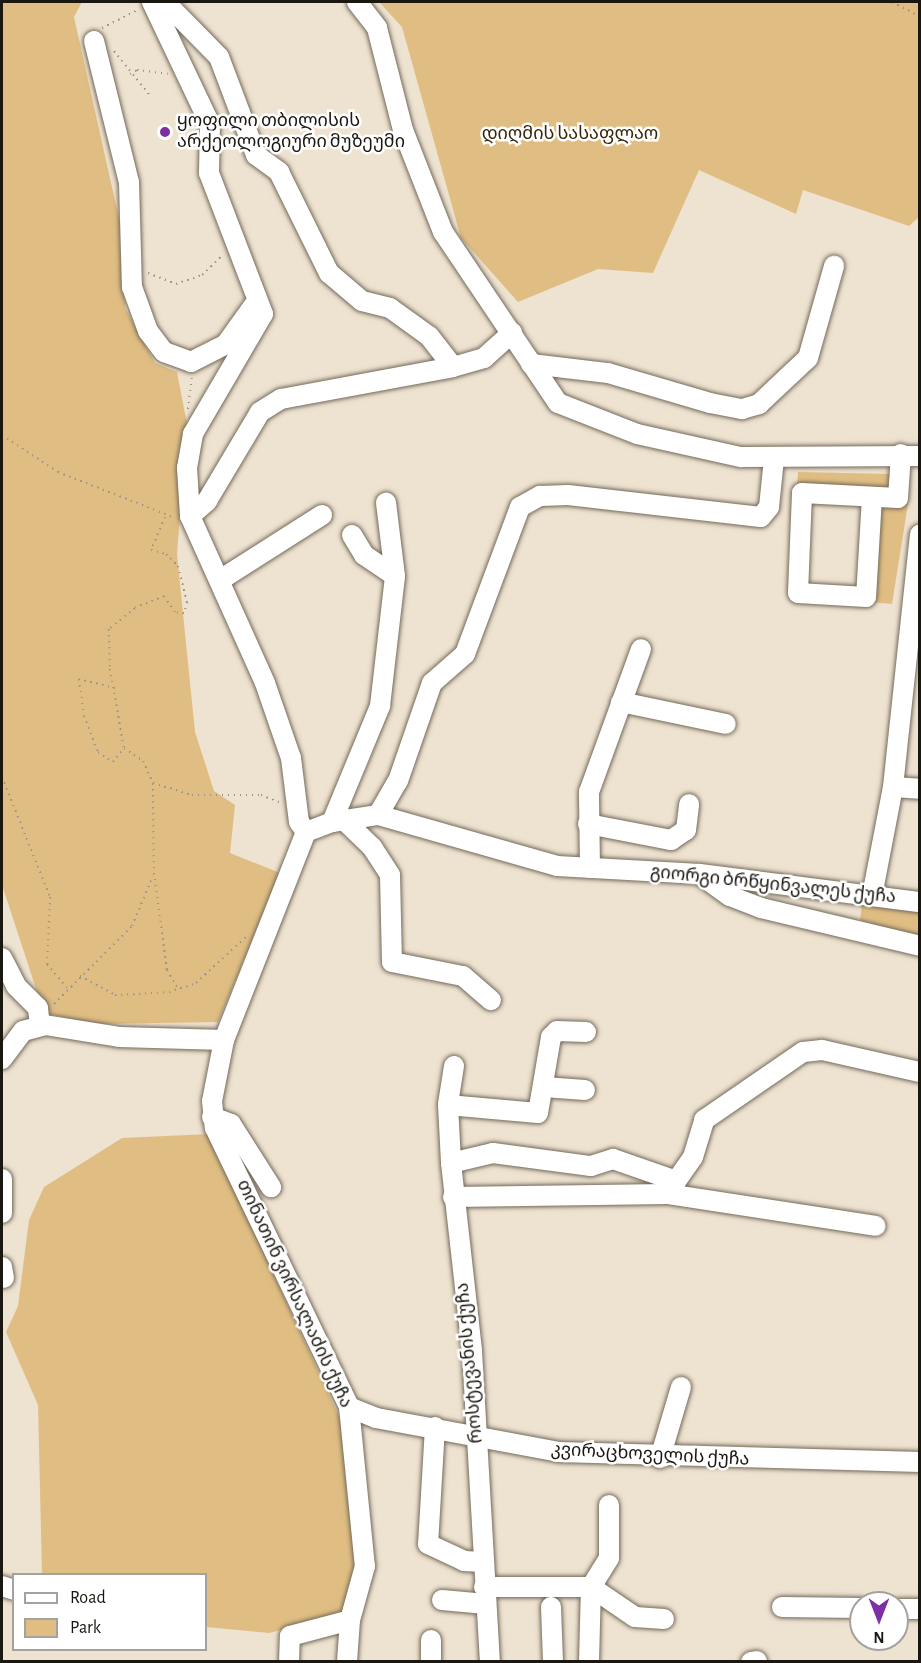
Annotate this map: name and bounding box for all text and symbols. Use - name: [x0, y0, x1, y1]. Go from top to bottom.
- place label: ყოფილი თბილისის არქეოლოგიური მუზეუმი: [177, 111, 405, 154]
- park label: დიღმის სასაფლაო: [482, 123, 658, 145]
- marker: ყოფილი თბილისის არქეოლოგიური მუზეუმი: [158, 125, 172, 139]
- street label: გიორგი ბრწყინვალეს ქუჩა: [649, 861, 897, 909]
- street label: თინათინ ვირსალაძის ქუჩა: [232, 1176, 356, 1412]
- street label: როსტევანის ქუჩა: [452, 1282, 488, 1444]
- street label: კვირაცხოველის ქუჩა: [550, 1439, 750, 1471]
- legend: [12, 1573, 207, 1651]
- text: Road: [70, 1589, 106, 1607]
- north arrow: [849, 1591, 909, 1651]
- text: Park: [70, 1619, 101, 1637]
- text: N: [873, 1629, 885, 1645]

